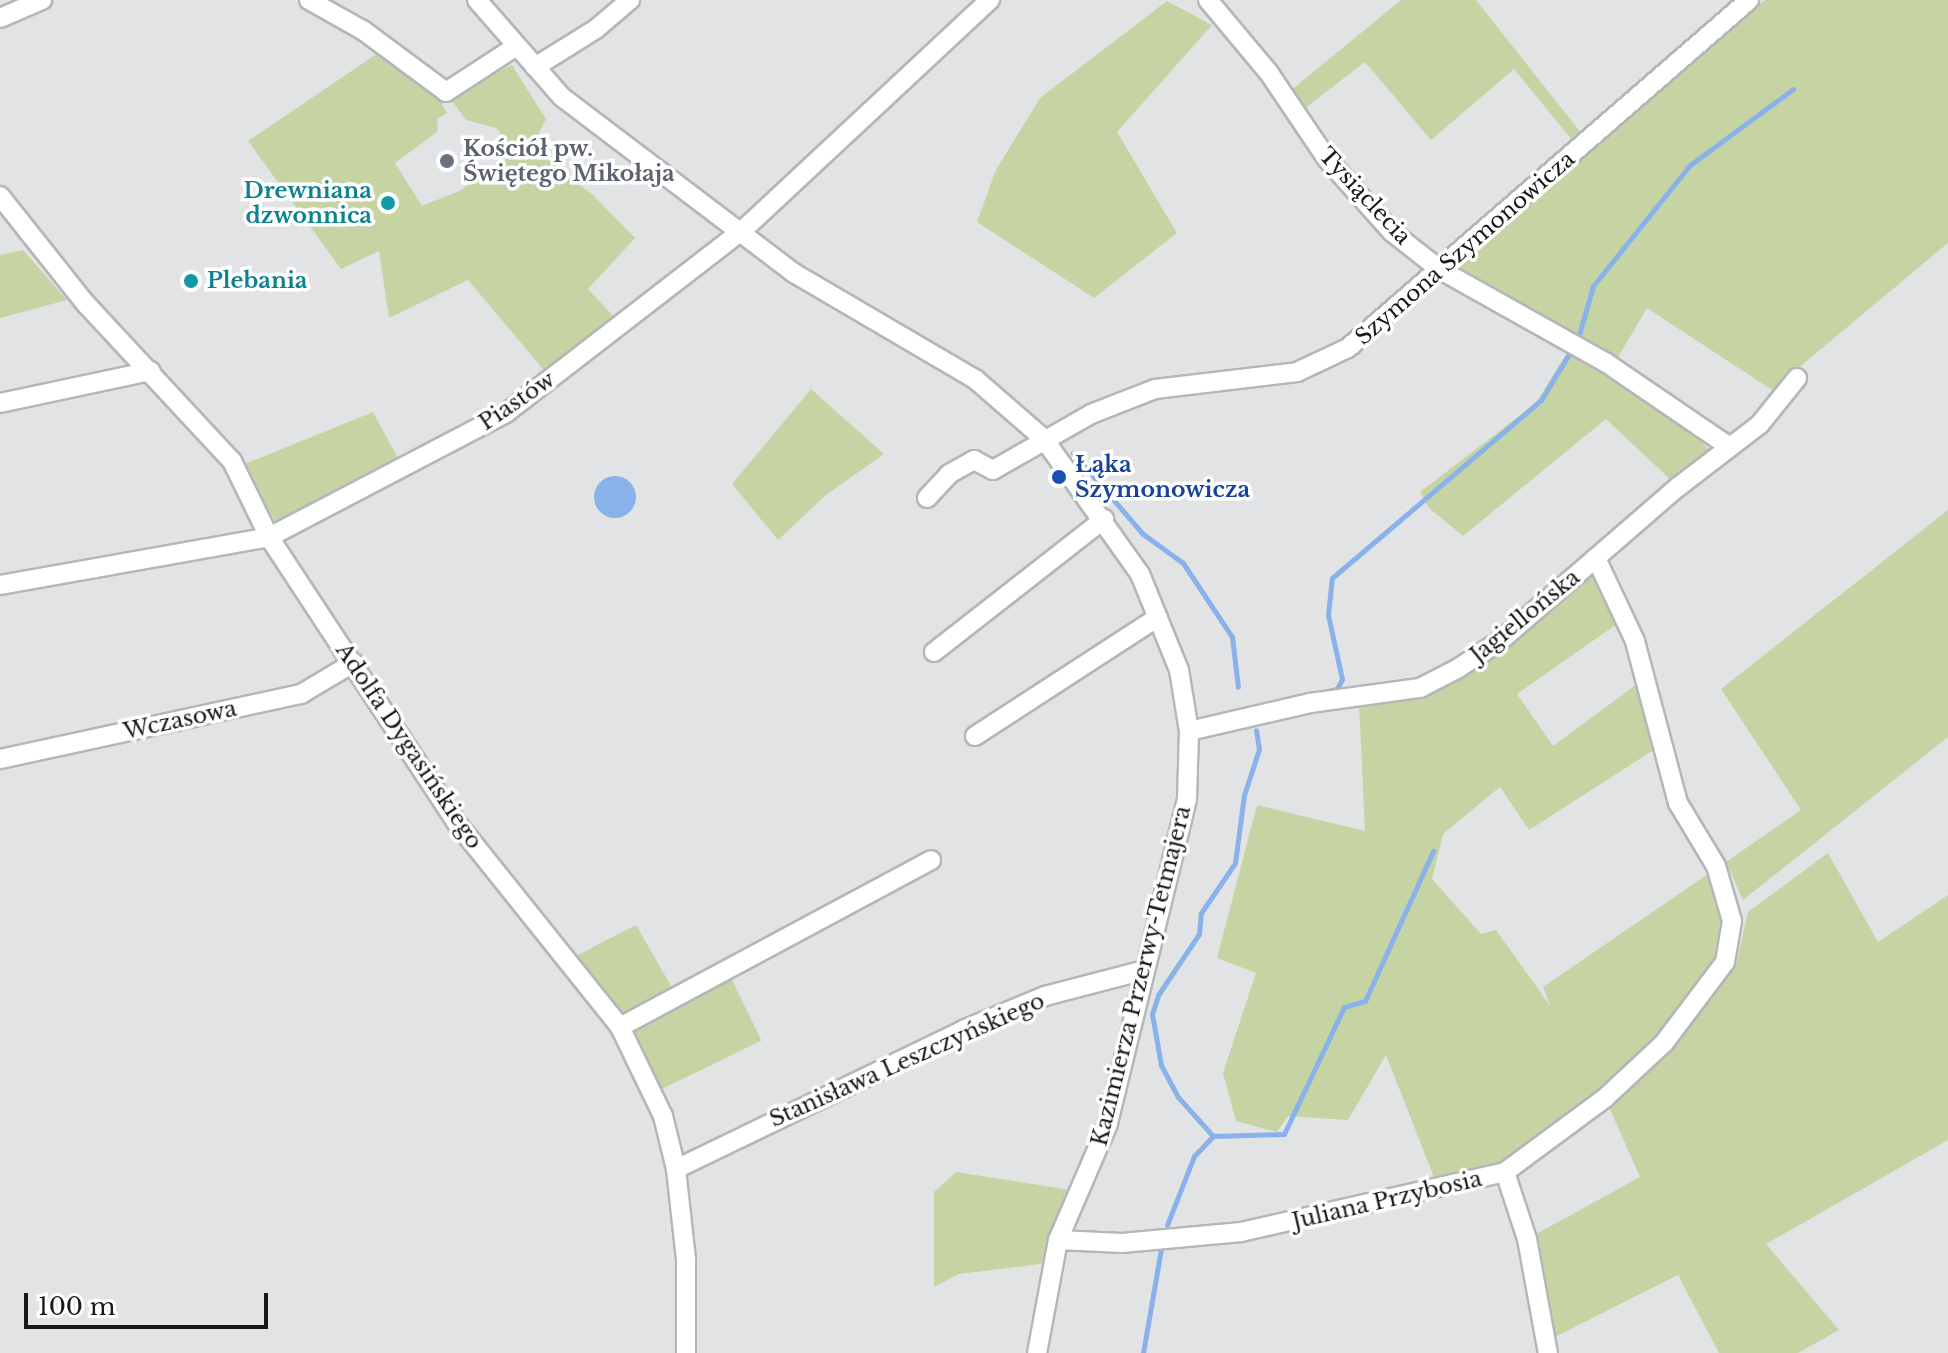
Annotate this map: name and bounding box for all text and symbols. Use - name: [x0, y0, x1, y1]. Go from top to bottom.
- place label: Kościół pw. Świętego Mikołaja: [463, 135, 675, 186]
- street label: Tysiąclecia: [1314, 142, 1416, 250]
- street label: Szymona Szymonowicza: [1350, 146, 1580, 350]
- marker: Kościół pw. Świętego Mikołaja: [438, 152, 456, 170]
- place label: Drewniana dzwonnica: [244, 177, 372, 228]
- marker: Drewniana dzwonnica: [379, 194, 397, 212]
- place label: Plebania: [207, 268, 307, 294]
- marker: Plebania: [182, 272, 200, 290]
- street label: Piastów: [474, 366, 560, 436]
- place label: Łąka Szymonowicza: [1075, 451, 1250, 502]
- marker: Łąka Szymonowicza: [1050, 468, 1068, 486]
- street label: Jagiellońska: [1465, 564, 1585, 668]
- street label: Adolfa Dygasińskiego: [330, 638, 488, 854]
- street label: Wczasowa: [121, 695, 239, 745]
- street label: Kazimierza Przerwy-Tetmajera: [1086, 803, 1196, 1149]
- street label: Stanisława Leszczyńskiego: [765, 987, 1049, 1133]
- street label: Juliana Przybosia: [1290, 1165, 1484, 1235]
- scale bar: [28, 1277, 272, 1327]
- text: 100 m: [38, 1292, 116, 1321]

